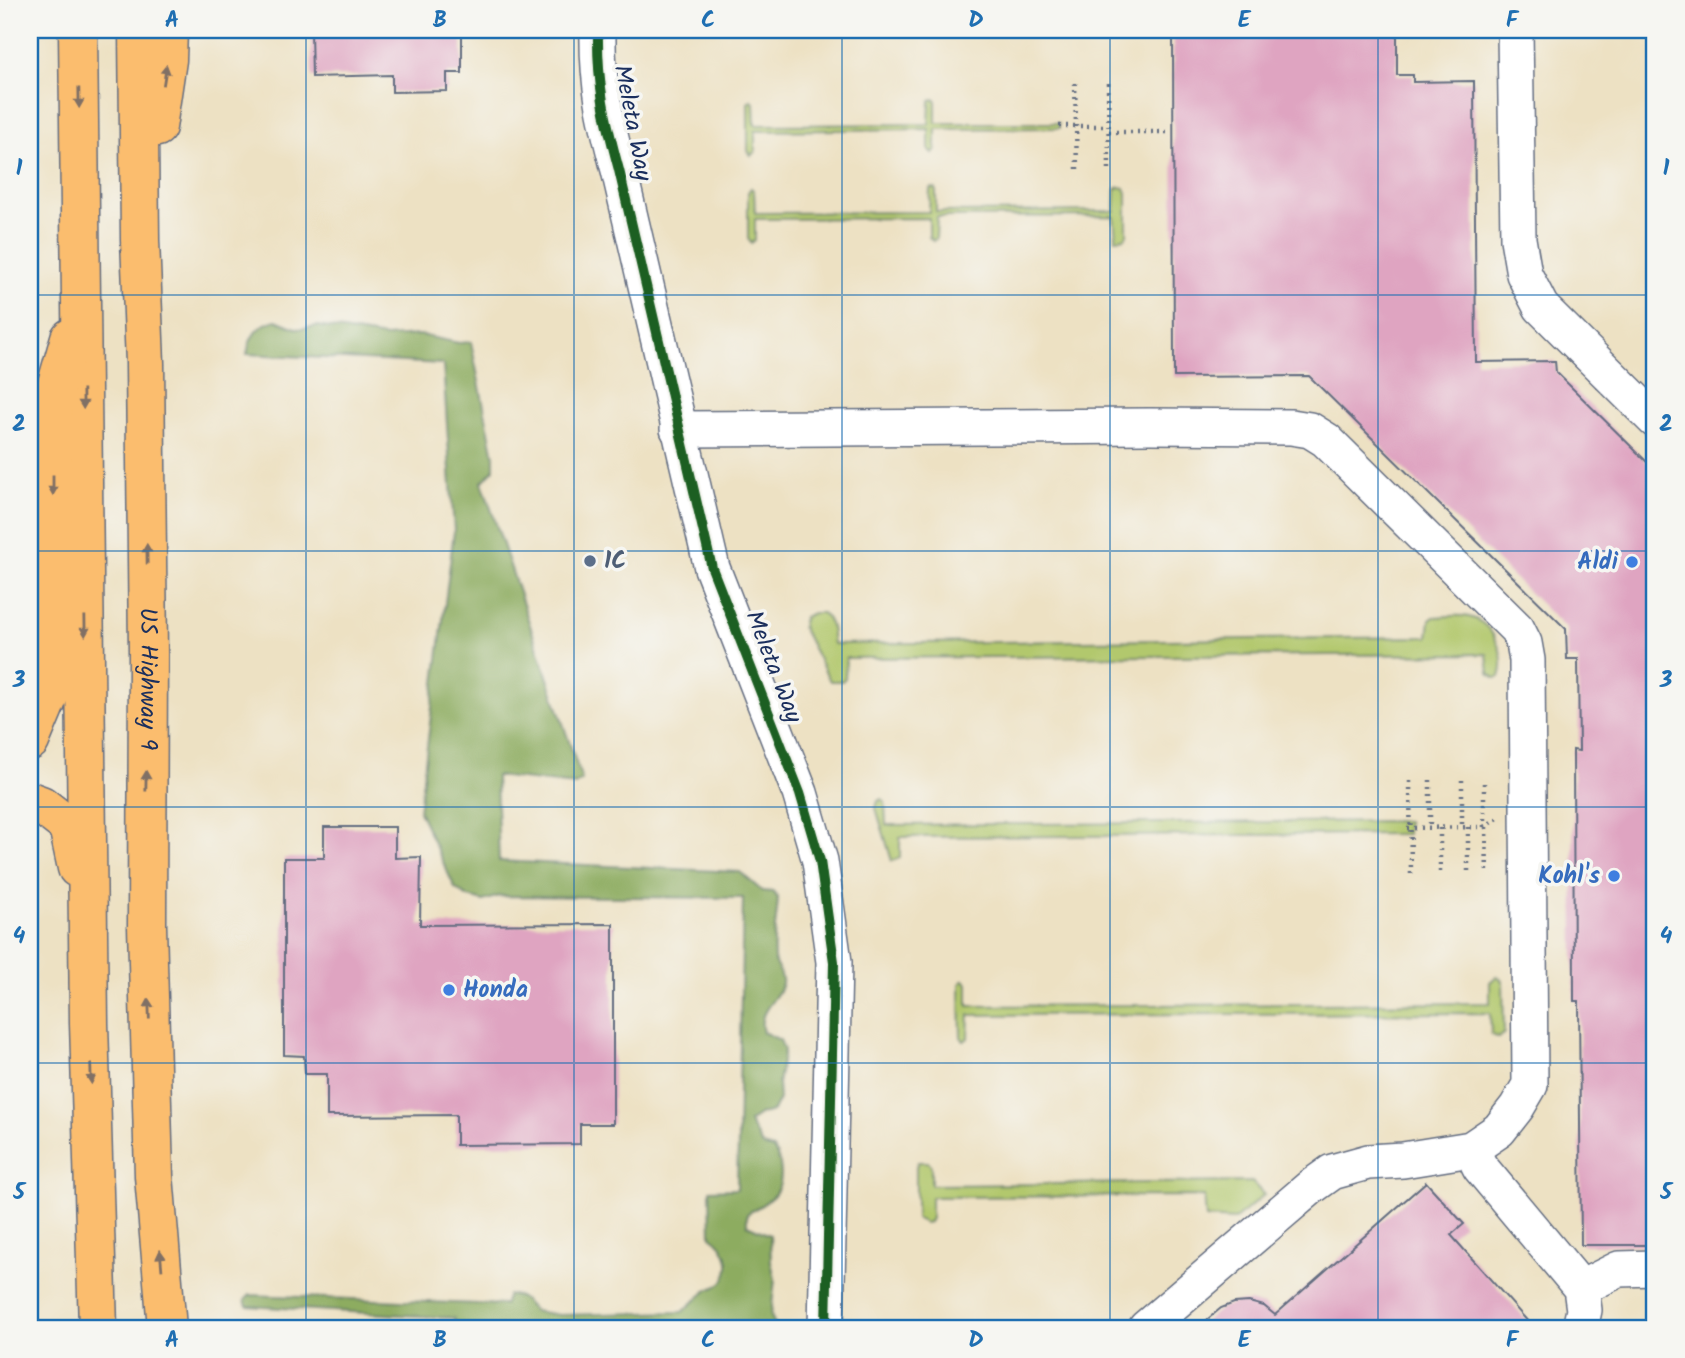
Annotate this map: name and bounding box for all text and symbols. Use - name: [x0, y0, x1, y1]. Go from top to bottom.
- text: A: [165, 3, 179, 39]
- text: B: [433, 3, 447, 39]
- text: C: [701, 3, 715, 39]
- text: D: [968, 3, 984, 39]
- text: E: [1238, 3, 1252, 39]
- text: F: [1506, 3, 1520, 39]
- street label: Meleta Way: [602, 61, 663, 185]
- one-way arrow: [160, 64, 171, 86]
- one-way arrow: [73, 87, 85, 109]
- text: 1: [16, 151, 23, 187]
- text: 1: [1663, 151, 1670, 187]
- one-way arrow: [77, 388, 88, 410]
- text: 2: [12, 407, 26, 443]
- text: 2: [1659, 407, 1673, 443]
- one-way arrow: [47, 474, 59, 496]
- one-way arrow: [141, 542, 152, 564]
- place label: 1C: [604, 542, 626, 581]
- place label: Aldi: [1577, 543, 1619, 582]
- marker: 1C: [582, 553, 598, 569]
- marker: Aldi: [1624, 554, 1640, 570]
- street label: Meleta Way: [734, 605, 813, 730]
- street label: US Highway 9: [128, 607, 168, 751]
- one-way arrow: [79, 616, 91, 638]
- text: 3: [12, 663, 26, 699]
- text: 3: [1659, 663, 1673, 699]
- one-way arrow: [140, 770, 152, 792]
- place label: Kohl's: [1538, 857, 1600, 896]
- marker: Kohl's: [1606, 868, 1622, 884]
- text: 4: [13, 919, 26, 955]
- text: 4: [1660, 919, 1673, 955]
- place label: Honda: [463, 971, 528, 1010]
- marker: Honda: [441, 982, 457, 998]
- one-way arrow: [144, 997, 155, 1019]
- one-way arrow: [85, 1064, 96, 1086]
- text: 5: [12, 1175, 27, 1211]
- text: 5: [1659, 1175, 1674, 1211]
- one-way arrow: [155, 1249, 166, 1271]
- text: A: [165, 1323, 179, 1358]
- text: B: [433, 1323, 447, 1358]
- text: C: [701, 1323, 715, 1358]
- text: D: [968, 1323, 984, 1358]
- text: E: [1238, 1323, 1252, 1358]
- text: F: [1506, 1323, 1520, 1358]

